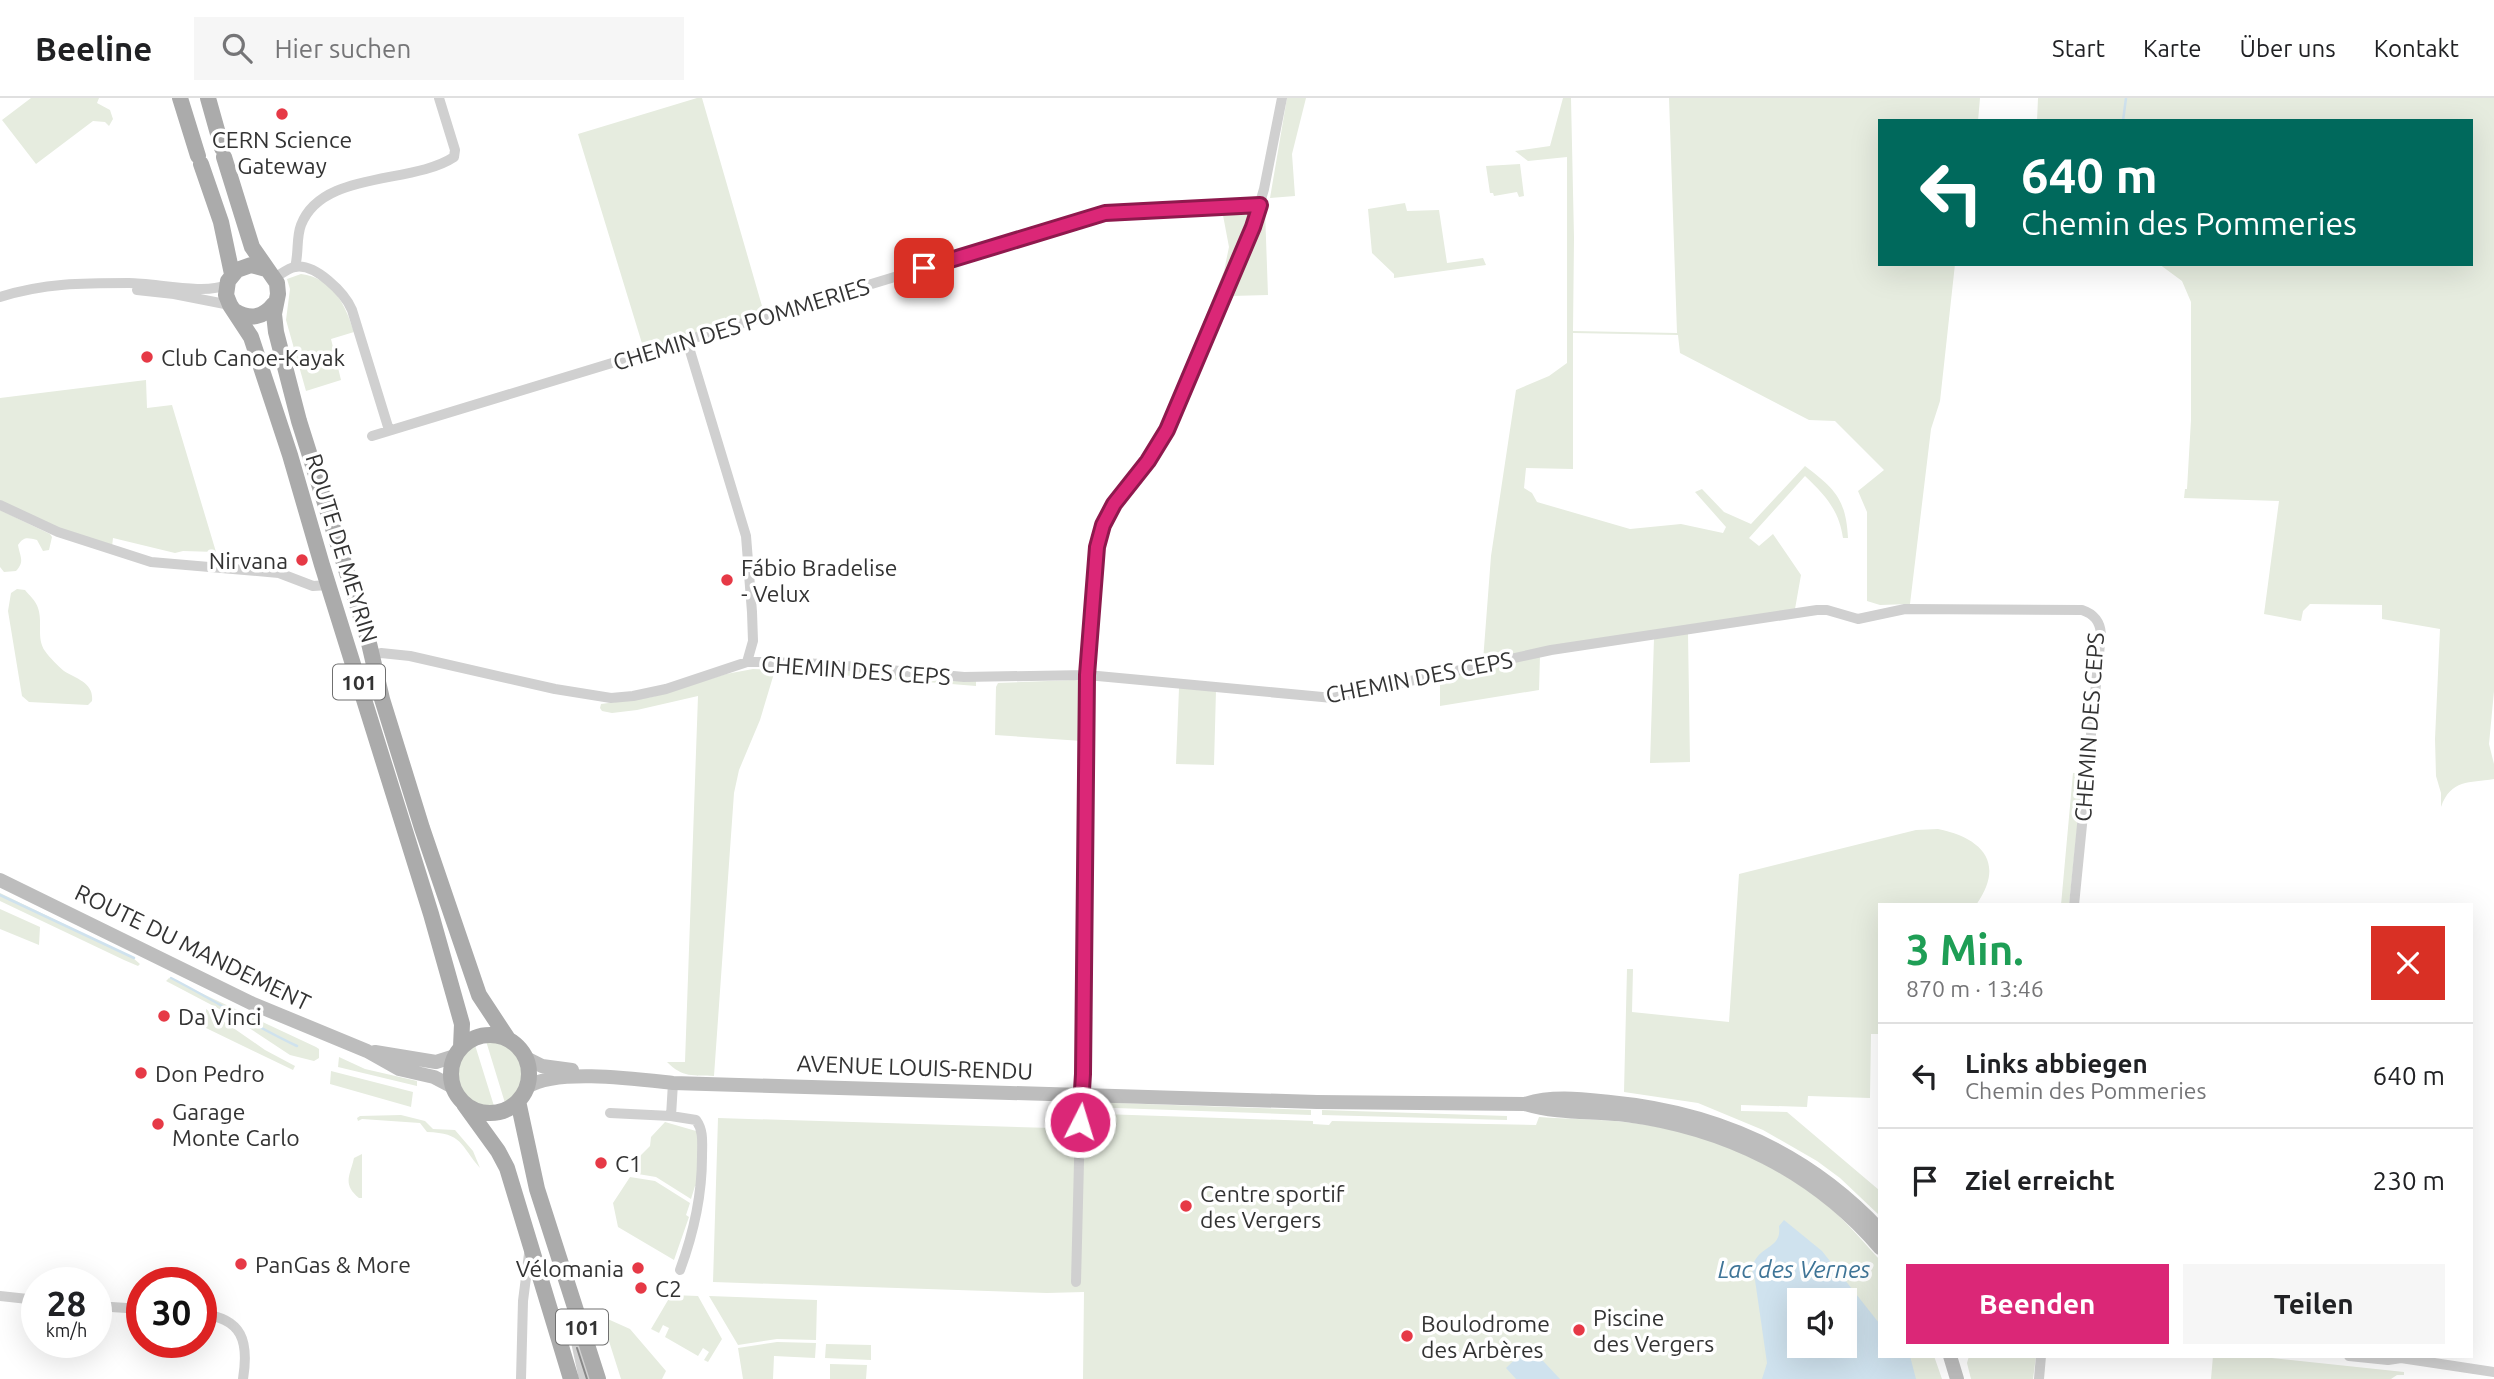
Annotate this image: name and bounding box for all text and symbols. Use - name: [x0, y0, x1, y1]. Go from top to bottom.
- search box: [194, 17, 684, 80]
- icon: search: [218, 29, 256, 67]
- text: Beeline: [35, 30, 152, 67]
- text: Hier suchen: [274, 34, 411, 63]
- text: Start: [2052, 35, 2105, 62]
- text: Karte: [2143, 35, 2202, 62]
- text: Über uns: [2240, 35, 2336, 62]
- text: Kontakt: [2374, 35, 2459, 62]
- marker: CERN Science Gateway: [274, 106, 290, 122]
- place label: CERN Science Gateway: [212, 127, 352, 178]
- icon: left: [1906, 147, 1997, 238]
- text: 640 m: [2021, 147, 2158, 202]
- text: Chemin des Pommeries: [2021, 205, 2357, 241]
- pin: [894, 238, 954, 298]
- icon: arrive: [905, 249, 943, 287]
- street label: CHEMIN DES POMMERIES: [610, 273, 872, 375]
- place label: Club Canoe-Kayak: [161, 345, 346, 370]
- marker: Club Canoe-Kayak: [139, 349, 155, 365]
- street label: ROUTE DE MEYRIN: [301, 451, 383, 645]
- place label: Nirvana: [209, 548, 288, 573]
- marker: Nirvana: [294, 552, 310, 568]
- place label: Fábio Bradelise - Velux: [741, 555, 897, 606]
- marker: Fábio Bradelise - Velux: [719, 572, 735, 588]
- street label: CHEMIN DES CEPS: [2070, 631, 2108, 823]
- street label: CHEMIN DES CEPS: [1323, 647, 1515, 707]
- street label: CHEMIN DES CEPS: [760, 651, 952, 689]
- road number: 101: [333, 664, 385, 700]
- street label: ROUTE DU MANDEMENT: [71, 879, 315, 1015]
- text: 3 Min.: [1906, 926, 2024, 973]
- button: close: [2371, 926, 2445, 1000]
- text: 870 m · 13:46: [1906, 976, 2044, 1001]
- place label: Da Vinci: [178, 1004, 262, 1029]
- marker: Da Vinci: [156, 1008, 172, 1024]
- text: Links abbiegen: [1965, 1049, 2148, 1078]
- street label: AVENUE LOUIS-RENDU: [796, 1050, 1034, 1084]
- icon: left: [1906, 1057, 1944, 1095]
- place label: Don Pedro: [155, 1061, 265, 1086]
- text: 640 m: [2373, 1061, 2445, 1090]
- marker: Don Pedro: [133, 1065, 149, 1081]
- text: Chemin des Pommeries: [1965, 1078, 2207, 1103]
- position arrow: [1043, 1085, 1117, 1159]
- place label: Garage Monte Carlo: [172, 1099, 300, 1150]
- marker: Garage Monte Carlo: [150, 1116, 166, 1132]
- place label: C1: [615, 1151, 642, 1176]
- marker: C1: [593, 1155, 609, 1171]
- icon: arrive: [1906, 1162, 1944, 1200]
- text: Ziel erreicht: [1965, 1166, 2115, 1195]
- text: 230 m: [2373, 1166, 2445, 1195]
- place label: Centre sportif des Vergers: [1200, 1181, 1345, 1232]
- marker: Centre sportif des Vergers: [1178, 1198, 1194, 1214]
- place label: PanGas & More: [255, 1252, 411, 1277]
- marker: PanGas & More: [233, 1256, 249, 1272]
- place label: Vélomania: [516, 1256, 624, 1281]
- water label: Lac des Vernes: [1718, 1256, 1870, 1283]
- marker: Vélomania: [630, 1260, 646, 1276]
- button: Beenden: [1906, 1264, 2169, 1344]
- button: Teilen: [2183, 1264, 2445, 1344]
- speed limit sign: 30: [126, 1267, 217, 1358]
- place label: C2: [655, 1276, 682, 1301]
- marker: C2: [633, 1280, 649, 1296]
- text: 28: [47, 1283, 86, 1323]
- map controls: [1787, 1288, 1857, 1358]
- button: sound: [1787, 1288, 1857, 1358]
- place label: Piscine des Vergers: [1593, 1305, 1714, 1356]
- road number: 101: [556, 1310, 608, 1344]
- place label: Boulodrome des Arbères: [1421, 1311, 1550, 1362]
- text: km/h: [46, 1320, 87, 1340]
- marker: Piscine des Vergers: [1571, 1322, 1587, 1338]
- marker: Boulodrome des Arbères: [1399, 1328, 1415, 1344]

